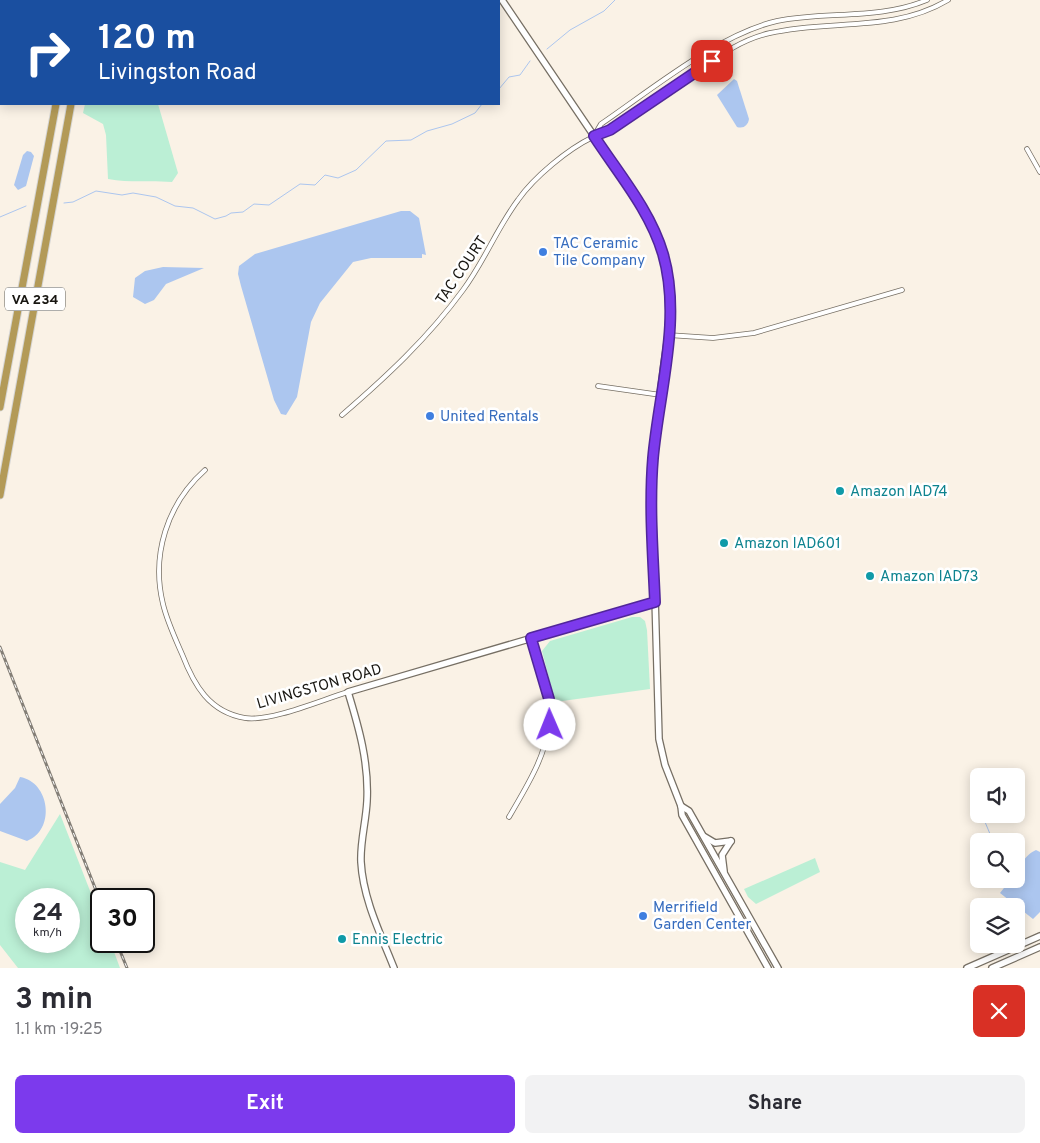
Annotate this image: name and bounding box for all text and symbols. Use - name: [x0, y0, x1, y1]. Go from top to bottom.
- text: 120 m: [98, 17, 196, 61]
- icon: right: [15, 20, 80, 85]
- pin: [691, 40, 733, 82]
- icon: arrive: [698, 47, 726, 75]
- text: Livingston Road: [98, 60, 257, 87]
- street label: TAC COURT: [432, 233, 492, 309]
- place label: TAC Ceramic Tile Company: [553, 235, 645, 271]
- marker: TAC Ceramic Tile Company: [537, 246, 549, 258]
- road number: VA 234: [5, 288, 65, 310]
- place label: United Rentals: [440, 408, 539, 427]
- marker: United Rentals: [424, 410, 436, 422]
- place label: Amazon IAD74: [850, 483, 948, 502]
- marker: Amazon IAD74: [834, 485, 846, 497]
- place label: Amazon IAD601: [734, 535, 841, 554]
- marker: Amazon IAD601: [718, 537, 730, 549]
- place label: Amazon IAD73: [880, 568, 979, 587]
- marker: Amazon IAD73: [864, 570, 876, 582]
- street label: LIVINGSTON ROAD: [255, 660, 384, 714]
- position arrow: [523, 698, 575, 750]
- map controls: [970, 768, 1025, 953]
- button: sound: [970, 768, 1025, 823]
- button: search: [970, 833, 1025, 888]
- speed limit sign: 30: [90, 888, 155, 953]
- text: 24: [32, 898, 63, 930]
- button: layers: [970, 898, 1025, 953]
- place label: Merrifield Garden Center: [653, 899, 751, 935]
- marker: Merrifield Garden Center: [637, 910, 649, 922]
- text: km/h: [33, 925, 62, 941]
- place label: Ennis Electric: [352, 931, 443, 950]
- marker: Ennis Electric: [336, 933, 348, 945]
- text: 3 min: [15, 982, 93, 1019]
- button: close: [973, 985, 1025, 1037]
- text: 1.1 km · 19:25: [15, 1020, 103, 1040]
- button: Exit: [15, 1075, 515, 1133]
- button: Share: [525, 1075, 1025, 1133]

